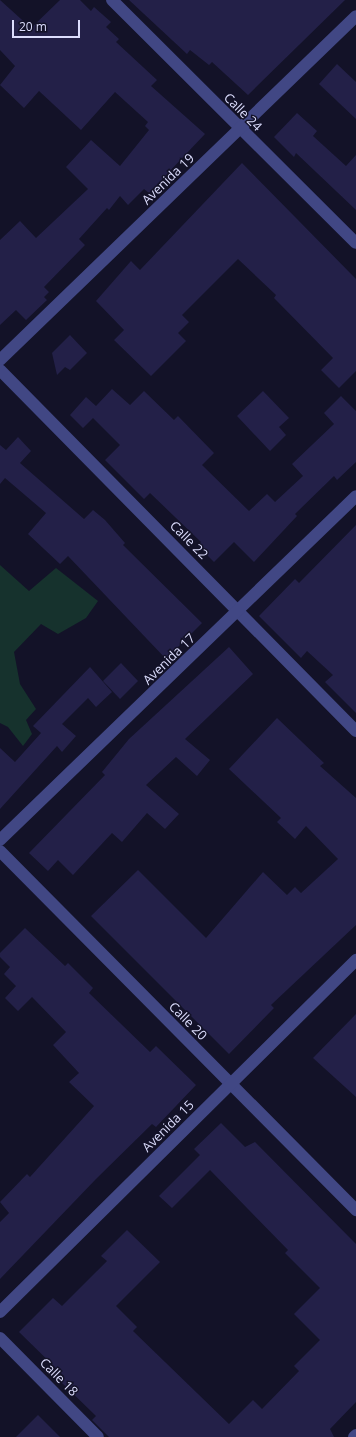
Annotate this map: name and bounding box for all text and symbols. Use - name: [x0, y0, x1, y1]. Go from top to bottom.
- scale bar: [14, 12, 82, 38]
- text: 20 m: [19, 18, 47, 35]
- street label: Calle 24: [221, 90, 265, 134]
- street label: Avenida 19: [139, 150, 197, 208]
- street label: Calle 22: [167, 518, 211, 562]
- street label: Avenida 17: [140, 630, 198, 688]
- street label: Calle 20: [166, 999, 210, 1043]
- street label: Avenida 15: [139, 1097, 197, 1155]
- street label: Calle 18: [37, 1355, 81, 1399]

